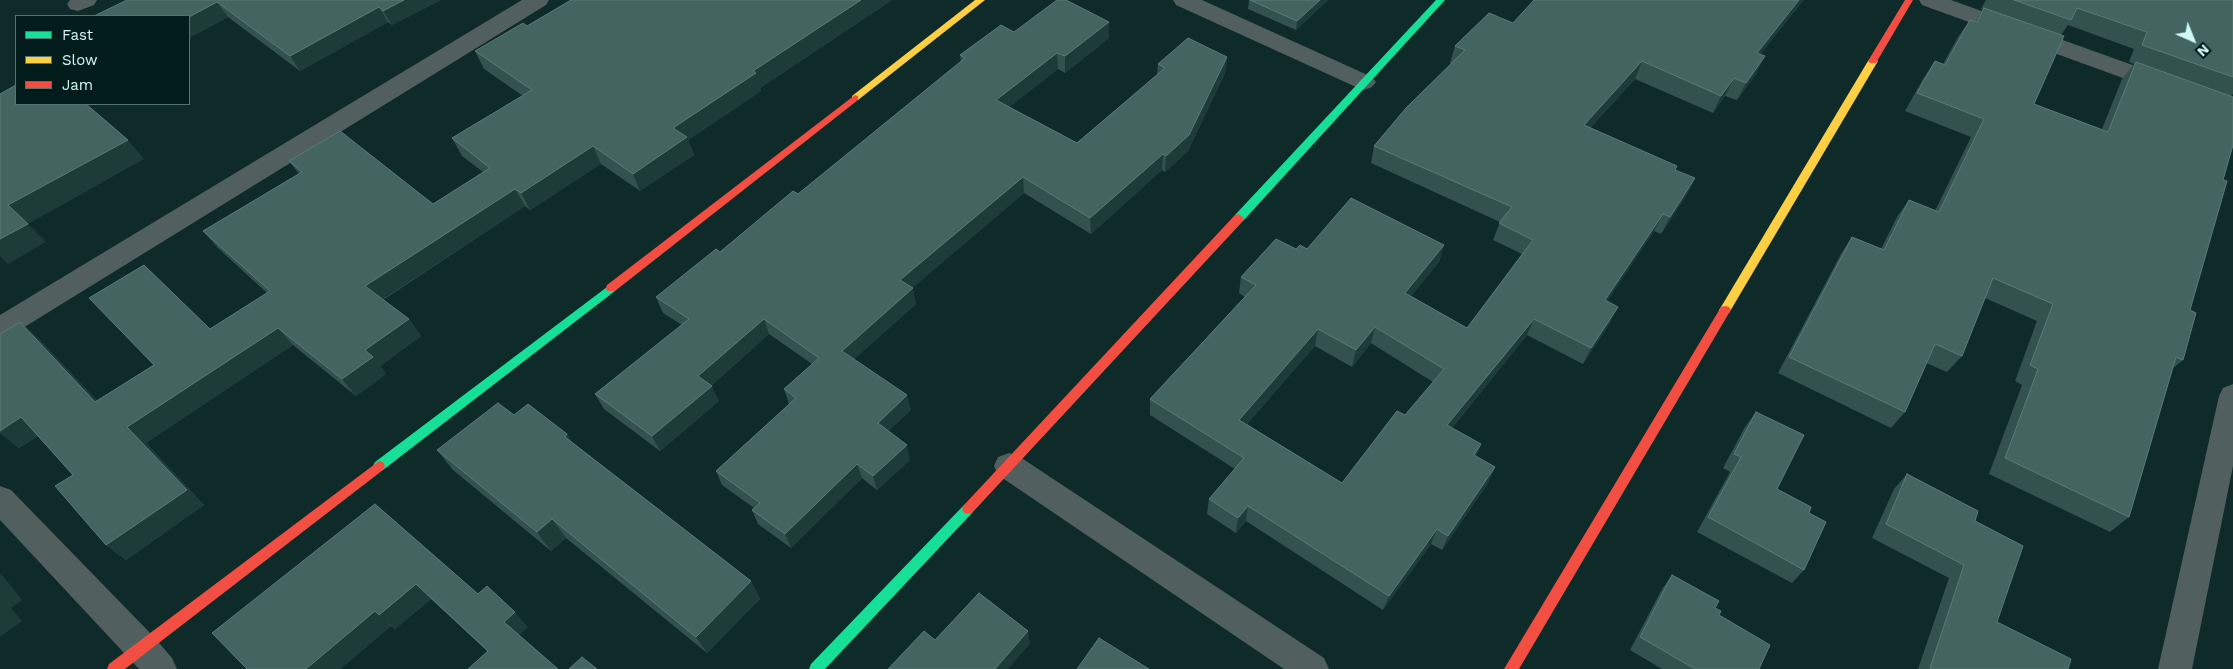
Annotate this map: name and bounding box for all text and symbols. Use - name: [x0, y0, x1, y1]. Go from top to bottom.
- legend: [15, 15, 190, 105]
- north arrow: [2168, 15, 2218, 65]
- text: Fast: [62, 26, 93, 44]
- text: N: [2194, 41, 2213, 60]
- text: Slow: [62, 51, 98, 69]
- text: Jam: [62, 76, 93, 94]

